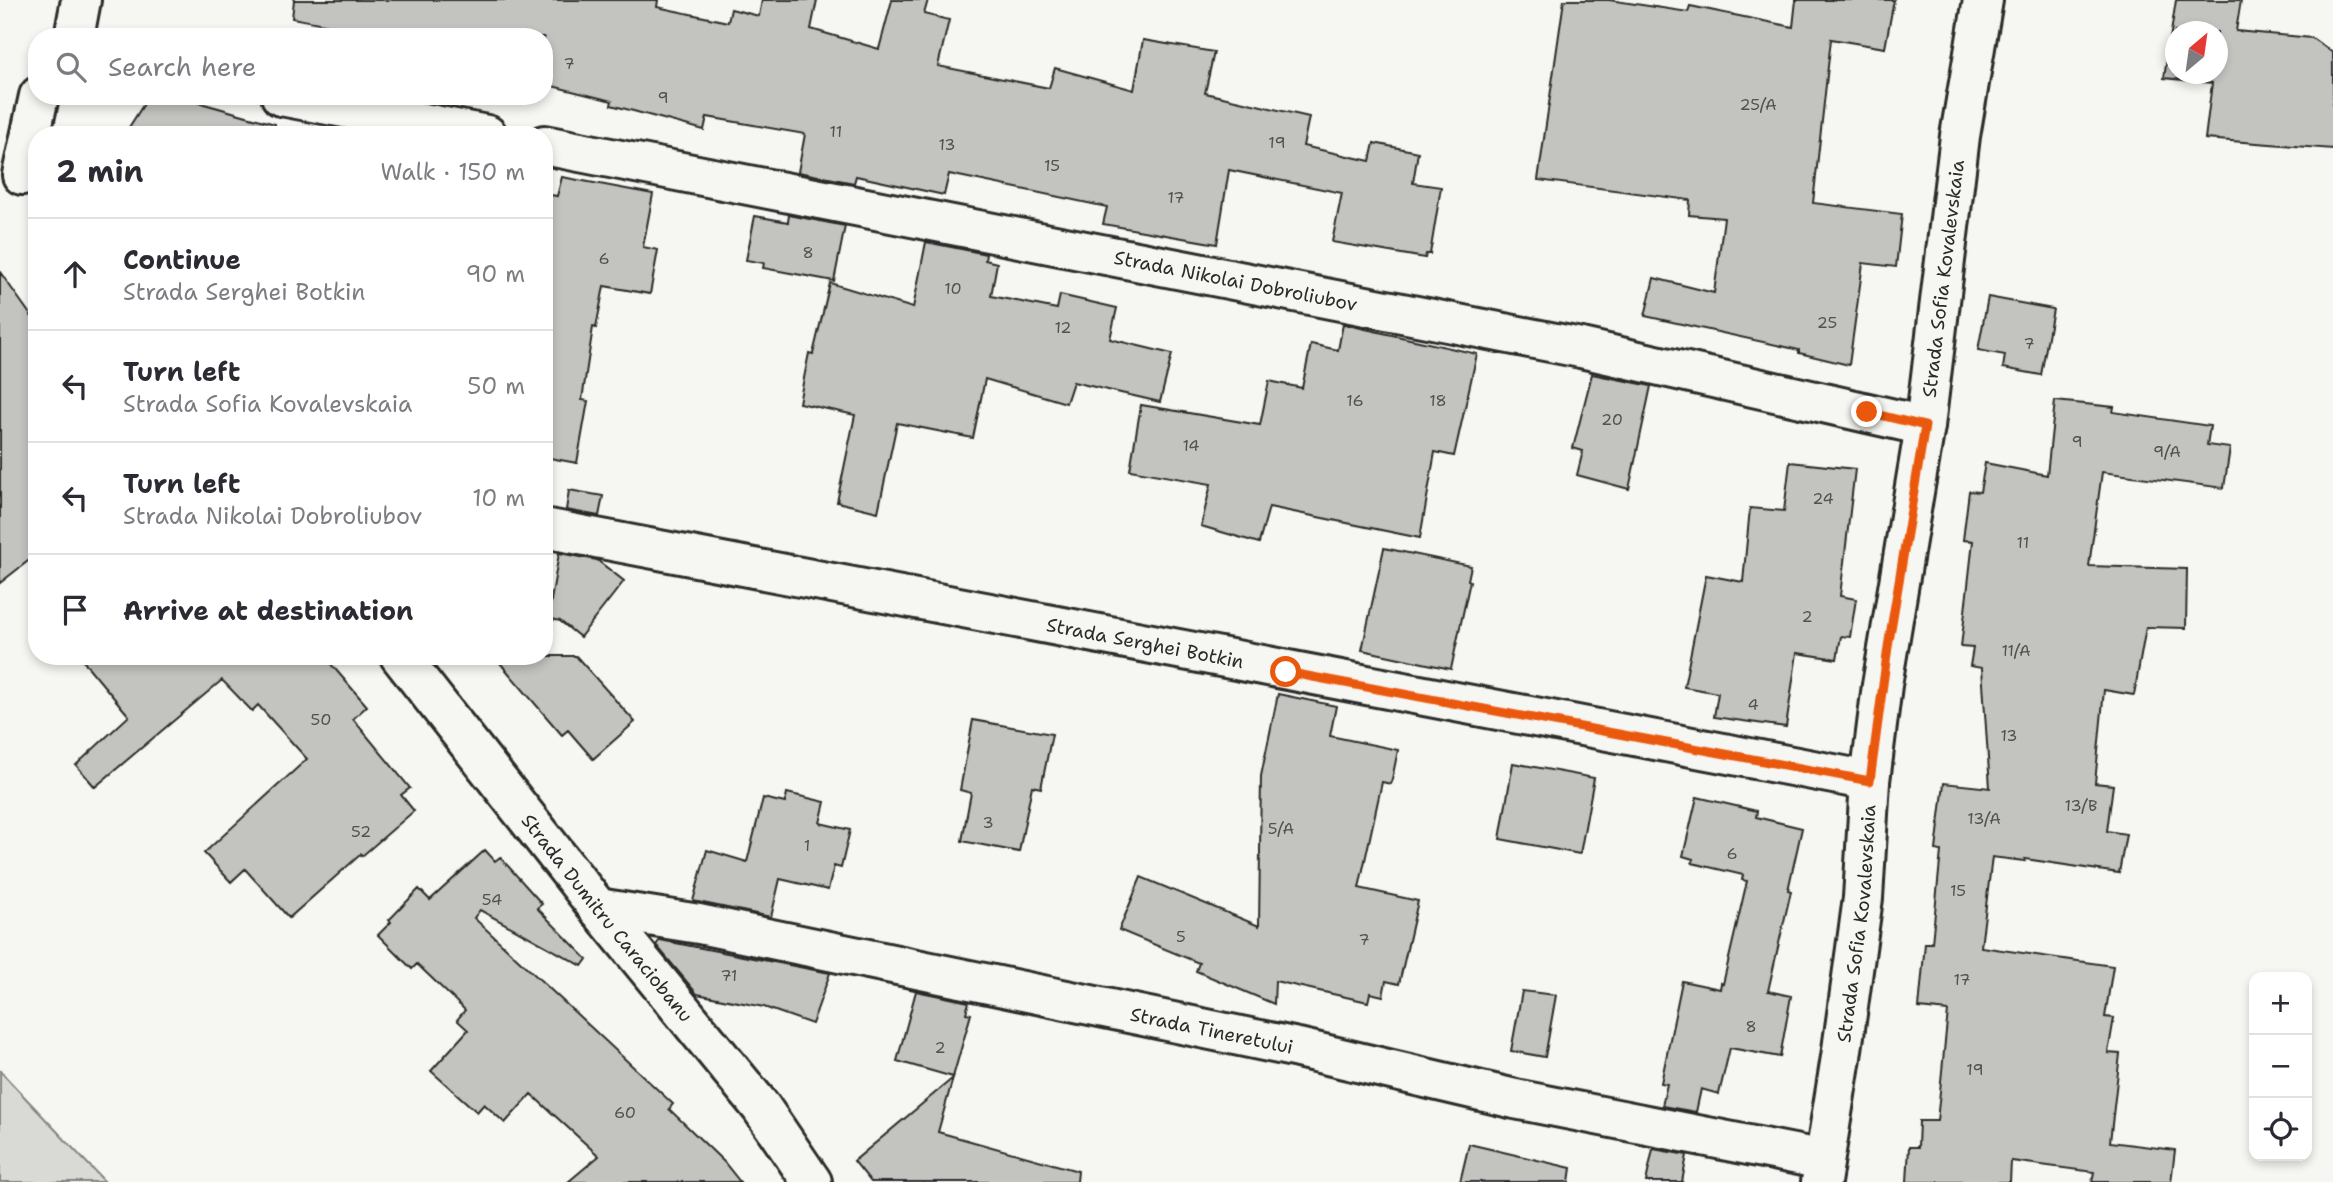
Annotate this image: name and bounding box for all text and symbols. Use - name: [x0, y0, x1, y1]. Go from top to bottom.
- north arrow: [2165, 21, 2228, 84]
- search box: [28, 28, 553, 105]
- icon: search: [52, 48, 90, 86]
- text: Search here: [108, 49, 257, 84]
- house number: 7: [563, 53, 575, 74]
- house number: 9: [657, 87, 669, 108]
- house number: 25/A: [1739, 94, 1777, 115]
- house number: 11: [830, 121, 842, 142]
- house number: 19: [1268, 132, 1286, 153]
- house number: 13: [938, 134, 956, 155]
- text: 2 min: [56, 151, 143, 192]
- house number: 15: [1044, 155, 1060, 176]
- text: Walk · 150 m: [380, 157, 525, 187]
- street label: Strada Sofia Kovalevskaia: [1916, 158, 1970, 399]
- house number: 17: [1167, 187, 1185, 208]
- text: Continue: [123, 242, 241, 277]
- house number: 8: [802, 242, 814, 263]
- street label: Strada Nikolai Dobroliubov: [1112, 244, 1360, 316]
- house number: 6: [598, 248, 610, 269]
- icon: ahead: [56, 255, 94, 293]
- text: 90 m: [465, 259, 525, 289]
- text: Strada Serghei Botkin: [123, 277, 365, 307]
- house number: 10: [944, 278, 962, 299]
- house number: 25: [1817, 312, 1837, 333]
- house number: 12: [1054, 317, 1072, 338]
- house number: 7: [2023, 333, 2035, 354]
- text: Turn left: [123, 354, 240, 389]
- icon: left: [56, 367, 94, 405]
- text: 50 m: [467, 371, 525, 401]
- text: Strada Sofia Kovalevskaia: [123, 389, 412, 419]
- house number: 16: [1346, 390, 1364, 411]
- house number: 18: [1429, 390, 1447, 411]
- route end: [1851, 396, 1882, 427]
- house number: 20: [1601, 409, 1623, 430]
- house number: 9: [2071, 431, 2083, 452]
- house number: 14: [1182, 435, 1200, 456]
- house number: 9/A: [2153, 441, 2181, 462]
- text: Turn left: [123, 466, 240, 501]
- icon: left: [56, 479, 94, 517]
- text: 10 m: [472, 483, 525, 513]
- house number: 24: [1812, 488, 1834, 509]
- text: Strada Nikolai Dobroliubov: [123, 501, 422, 531]
- house number: 11: [2017, 532, 2029, 553]
- icon: arrive: [56, 591, 94, 629]
- text: Arrive at destination: [123, 593, 413, 628]
- house number: 2: [1801, 606, 1813, 627]
- street label: Strada Serghei Botkin: [1044, 612, 1246, 674]
- house number: 11/A: [2001, 640, 2031, 661]
- route start: [1270, 656, 1301, 687]
- house number: 4: [1747, 694, 1759, 715]
- house number: 50: [311, 709, 331, 730]
- house number: 13: [2000, 725, 2018, 746]
- house number: 13/B: [2065, 795, 2097, 816]
- street label: Strada Sofia Kovalevskaia: [1831, 804, 1881, 1044]
- house number: 13/A: [1967, 808, 2001, 829]
- street label: Strada Dumitru Caraciobanu: [516, 809, 699, 1027]
- house number: 3: [982, 812, 994, 833]
- house number: 5/A: [1268, 818, 1294, 839]
- house number: 52: [351, 821, 371, 842]
- house number: 1: [804, 835, 810, 856]
- house number: 6: [1726, 843, 1738, 864]
- house number: 15: [1950, 880, 1966, 901]
- house number: 54: [482, 889, 502, 910]
- house number: 5: [1176, 926, 1186, 947]
- house number: 7: [1358, 929, 1370, 950]
- house number: 71: [720, 965, 738, 986]
- house number: 17: [1953, 969, 1971, 990]
- map controls: [2249, 972, 2312, 1161]
- button: +: [2249, 972, 2312, 1035]
- street label: Strada Tineretului: [1128, 1001, 1296, 1059]
- house number: 8: [1745, 1016, 1757, 1037]
- button: −: [2249, 1035, 2312, 1098]
- house number: 2: [934, 1037, 946, 1058]
- house number: 19: [1966, 1059, 1984, 1080]
- button: locate: [2249, 1098, 2312, 1161]
- house number: 60: [614, 1102, 636, 1123]

